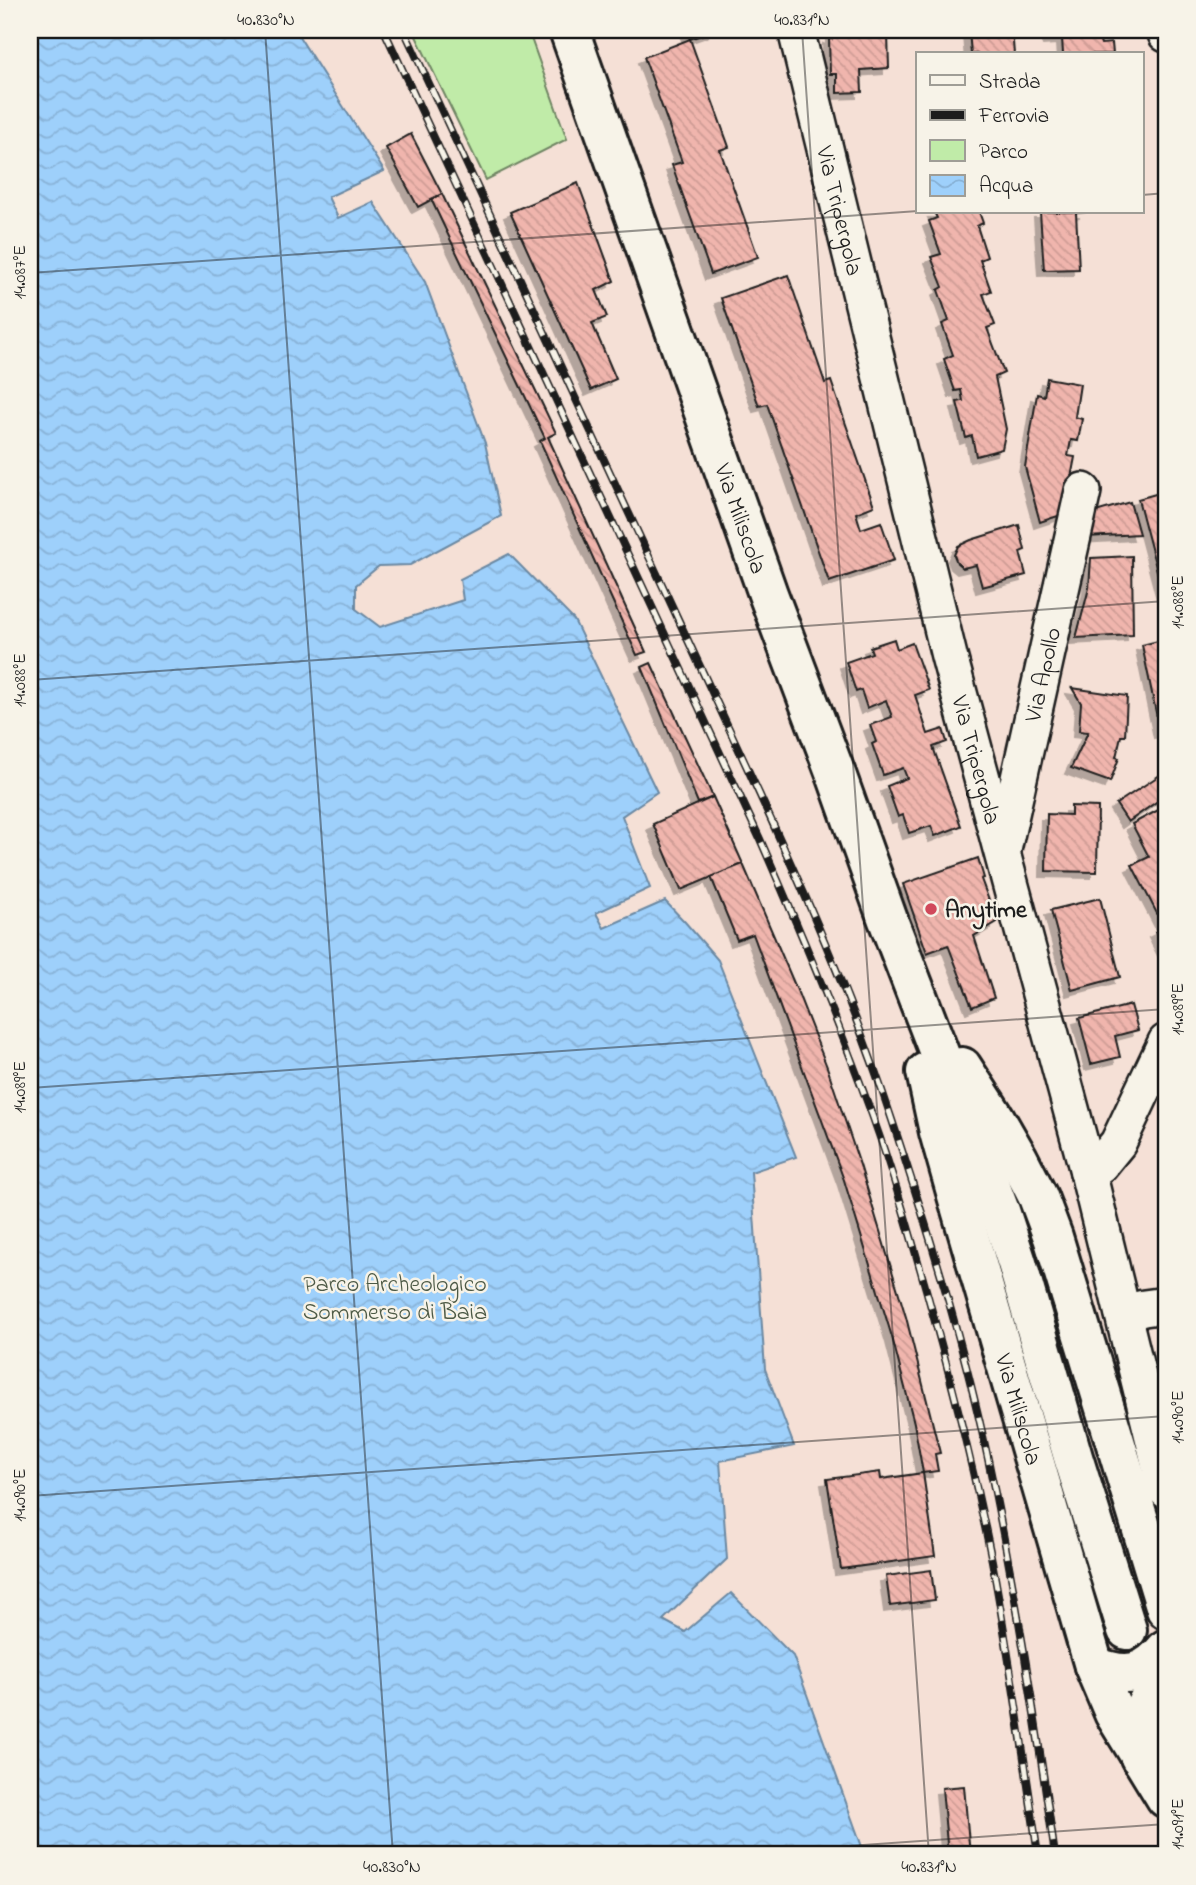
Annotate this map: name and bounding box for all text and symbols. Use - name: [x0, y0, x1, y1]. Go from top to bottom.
- text: 40.830°N: [237, 8, 295, 34]
- text: 40.831°N: [774, 8, 830, 34]
- legend: [916, 52, 1144, 214]
- text: Strada: [979, 68, 1041, 98]
- text: Ferrovia: [978, 102, 1049, 132]
- text: Parco: [979, 138, 1028, 168]
- street label: Via Tripergola: [805, 142, 870, 280]
- text: Acqua: [979, 172, 1033, 202]
- text: 14.087°E: [8, 245, 34, 299]
- street label: Via Miliscola: [703, 458, 775, 579]
- text: 14.088°E: [1166, 575, 1192, 629]
- street label: Via Apollo: [1017, 624, 1072, 726]
- text: 14.088°E: [8, 653, 34, 707]
- street label: Via Tripergola: [940, 691, 1009, 829]
- place label: Anytime: [945, 894, 1028, 930]
- marker: Anytime: [923, 901, 939, 917]
- text: 14.089°E: [1166, 983, 1192, 1035]
- text: 14.089°E: [8, 1061, 34, 1113]
- park label: Parco Archeologico Sommerso di Baia: [303, 1268, 487, 1331]
- street label: Via Miliscola: [984, 1349, 1050, 1470]
- text: 14.090°E: [1166, 1390, 1192, 1444]
- text: 14.090°E: [8, 1468, 34, 1522]
- text: 14.091°E: [1166, 1798, 1192, 1850]
- text: 40.830°N: [363, 1855, 421, 1881]
- text: 40.831°N: [901, 1855, 957, 1881]

